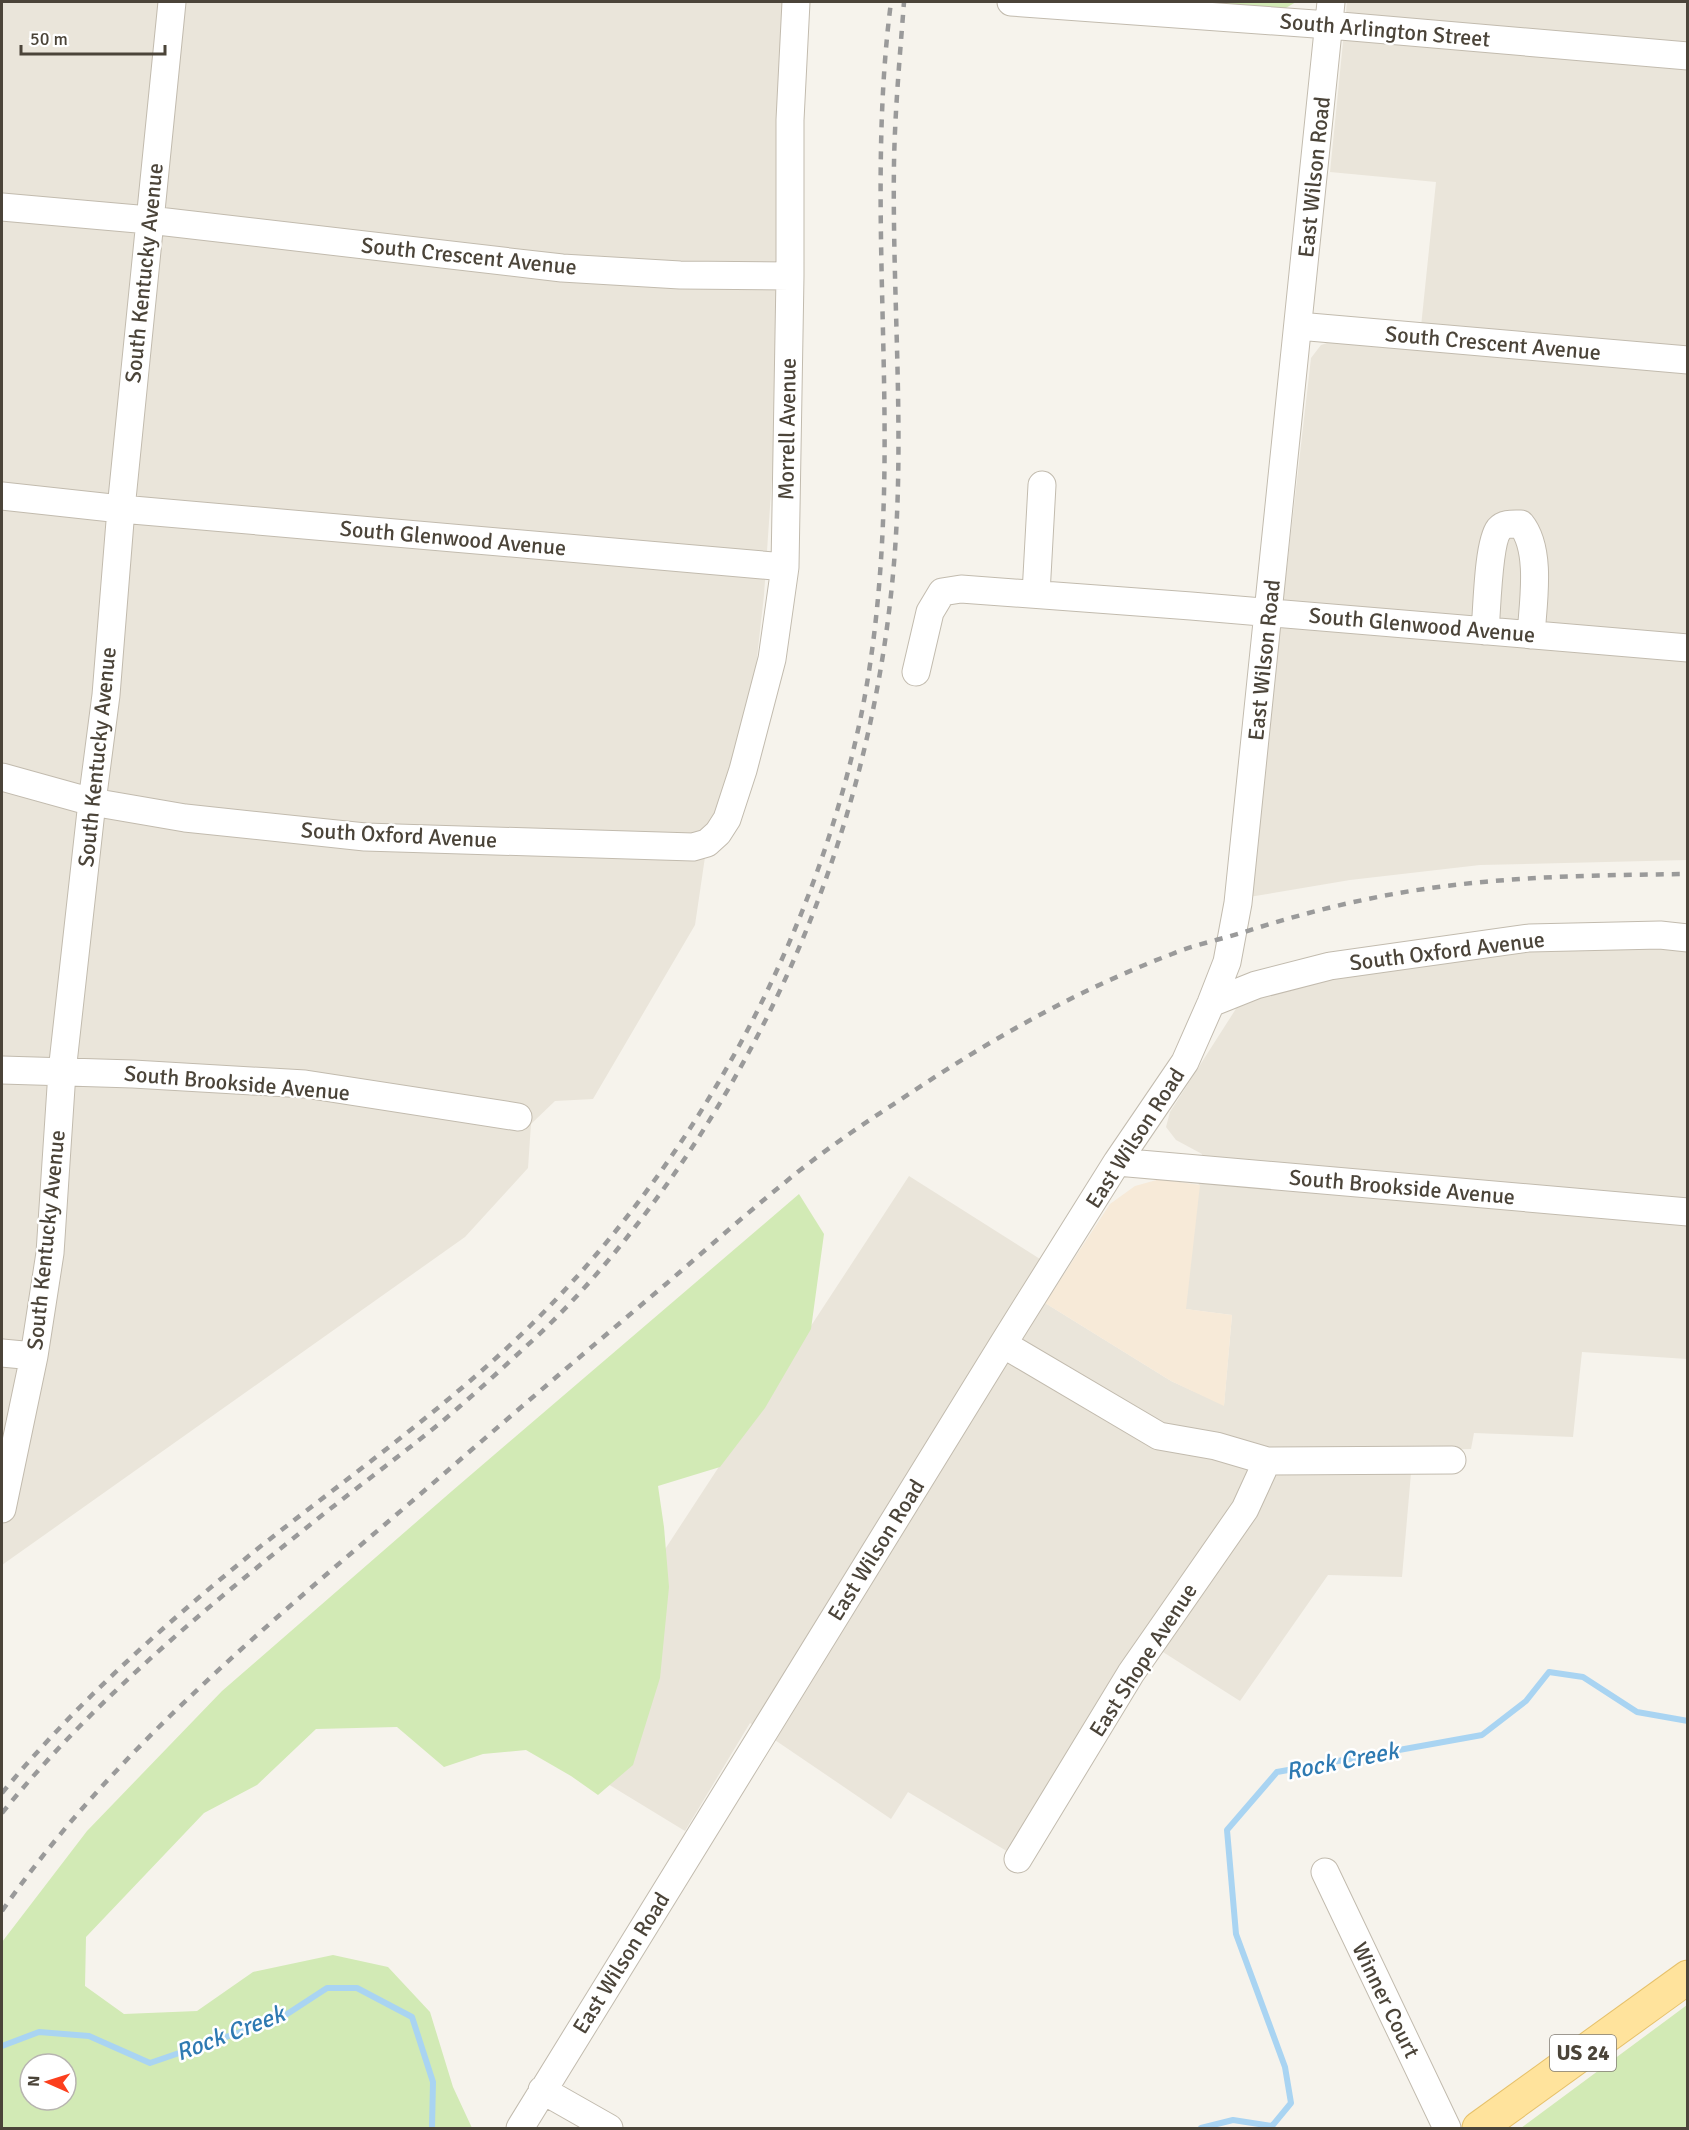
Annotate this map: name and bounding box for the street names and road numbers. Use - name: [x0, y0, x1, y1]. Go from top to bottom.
- street label: South Arlington Street: [1279, 7, 1491, 53]
- street label: East Wilson Road: [1292, 95, 1336, 259]
- street label: South Kentucky Avenue: [119, 162, 169, 384]
- street label: South Crescent Avenue: [360, 231, 578, 281]
- street label: South Crescent Avenue: [1384, 320, 1602, 366]
- street label: Morrell Avenue: [772, 358, 802, 500]
- street label: South Glenwood Avenue: [339, 515, 567, 561]
- street label: East Wilson Road: [1242, 578, 1286, 742]
- street label: South Glenwood Avenue: [1308, 602, 1536, 648]
- street label: South Kentucky Avenue: [72, 646, 122, 868]
- street label: South Oxford Avenue: [300, 816, 498, 854]
- street label: South Oxford Avenue: [1348, 926, 1546, 976]
- street label: South Brookside Avenue: [123, 1060, 351, 1106]
- street label: East Wilson Road: [1080, 1063, 1190, 1213]
- street label: South Kentucky Avenue: [21, 1129, 71, 1351]
- street label: South Brookside Avenue: [1288, 1164, 1516, 1210]
- street label: East Wilson Road: [822, 1474, 930, 1626]
- street label: East Shope Avenue: [1083, 1578, 1203, 1742]
- street label: East Wilson Road: [567, 1887, 675, 2039]
- street label: Winner Court: [1346, 1938, 1426, 2063]
- road number: US 24: [1550, 2035, 1616, 2071]

